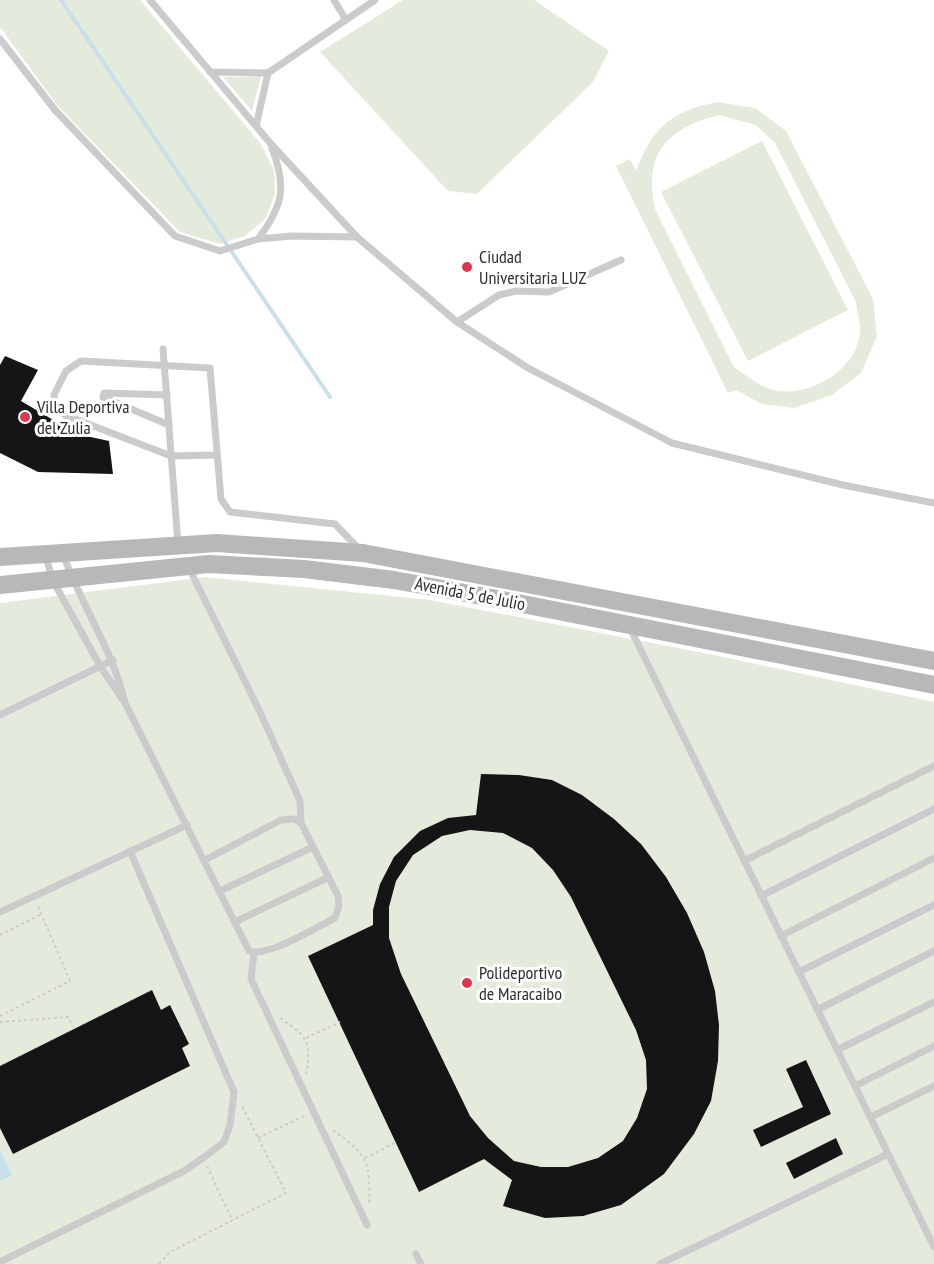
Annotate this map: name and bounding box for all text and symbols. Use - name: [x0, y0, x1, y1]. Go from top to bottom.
- place label: Ciudad Universitaria LUZ: [479, 245, 586, 289]
- marker: Ciudad Universitaria LUZ: [460, 260, 474, 274]
- place label: Villa Deportiva del Zulia: [36, 395, 130, 439]
- marker: Villa Deportiva del Zulia: [18, 410, 32, 424]
- street label: Avenida 5 de Julio: [413, 572, 527, 616]
- place label: Polideportivo de Maracaibo: [479, 961, 563, 1005]
- marker: Polideportivo de Maracaibo: [460, 976, 474, 990]

